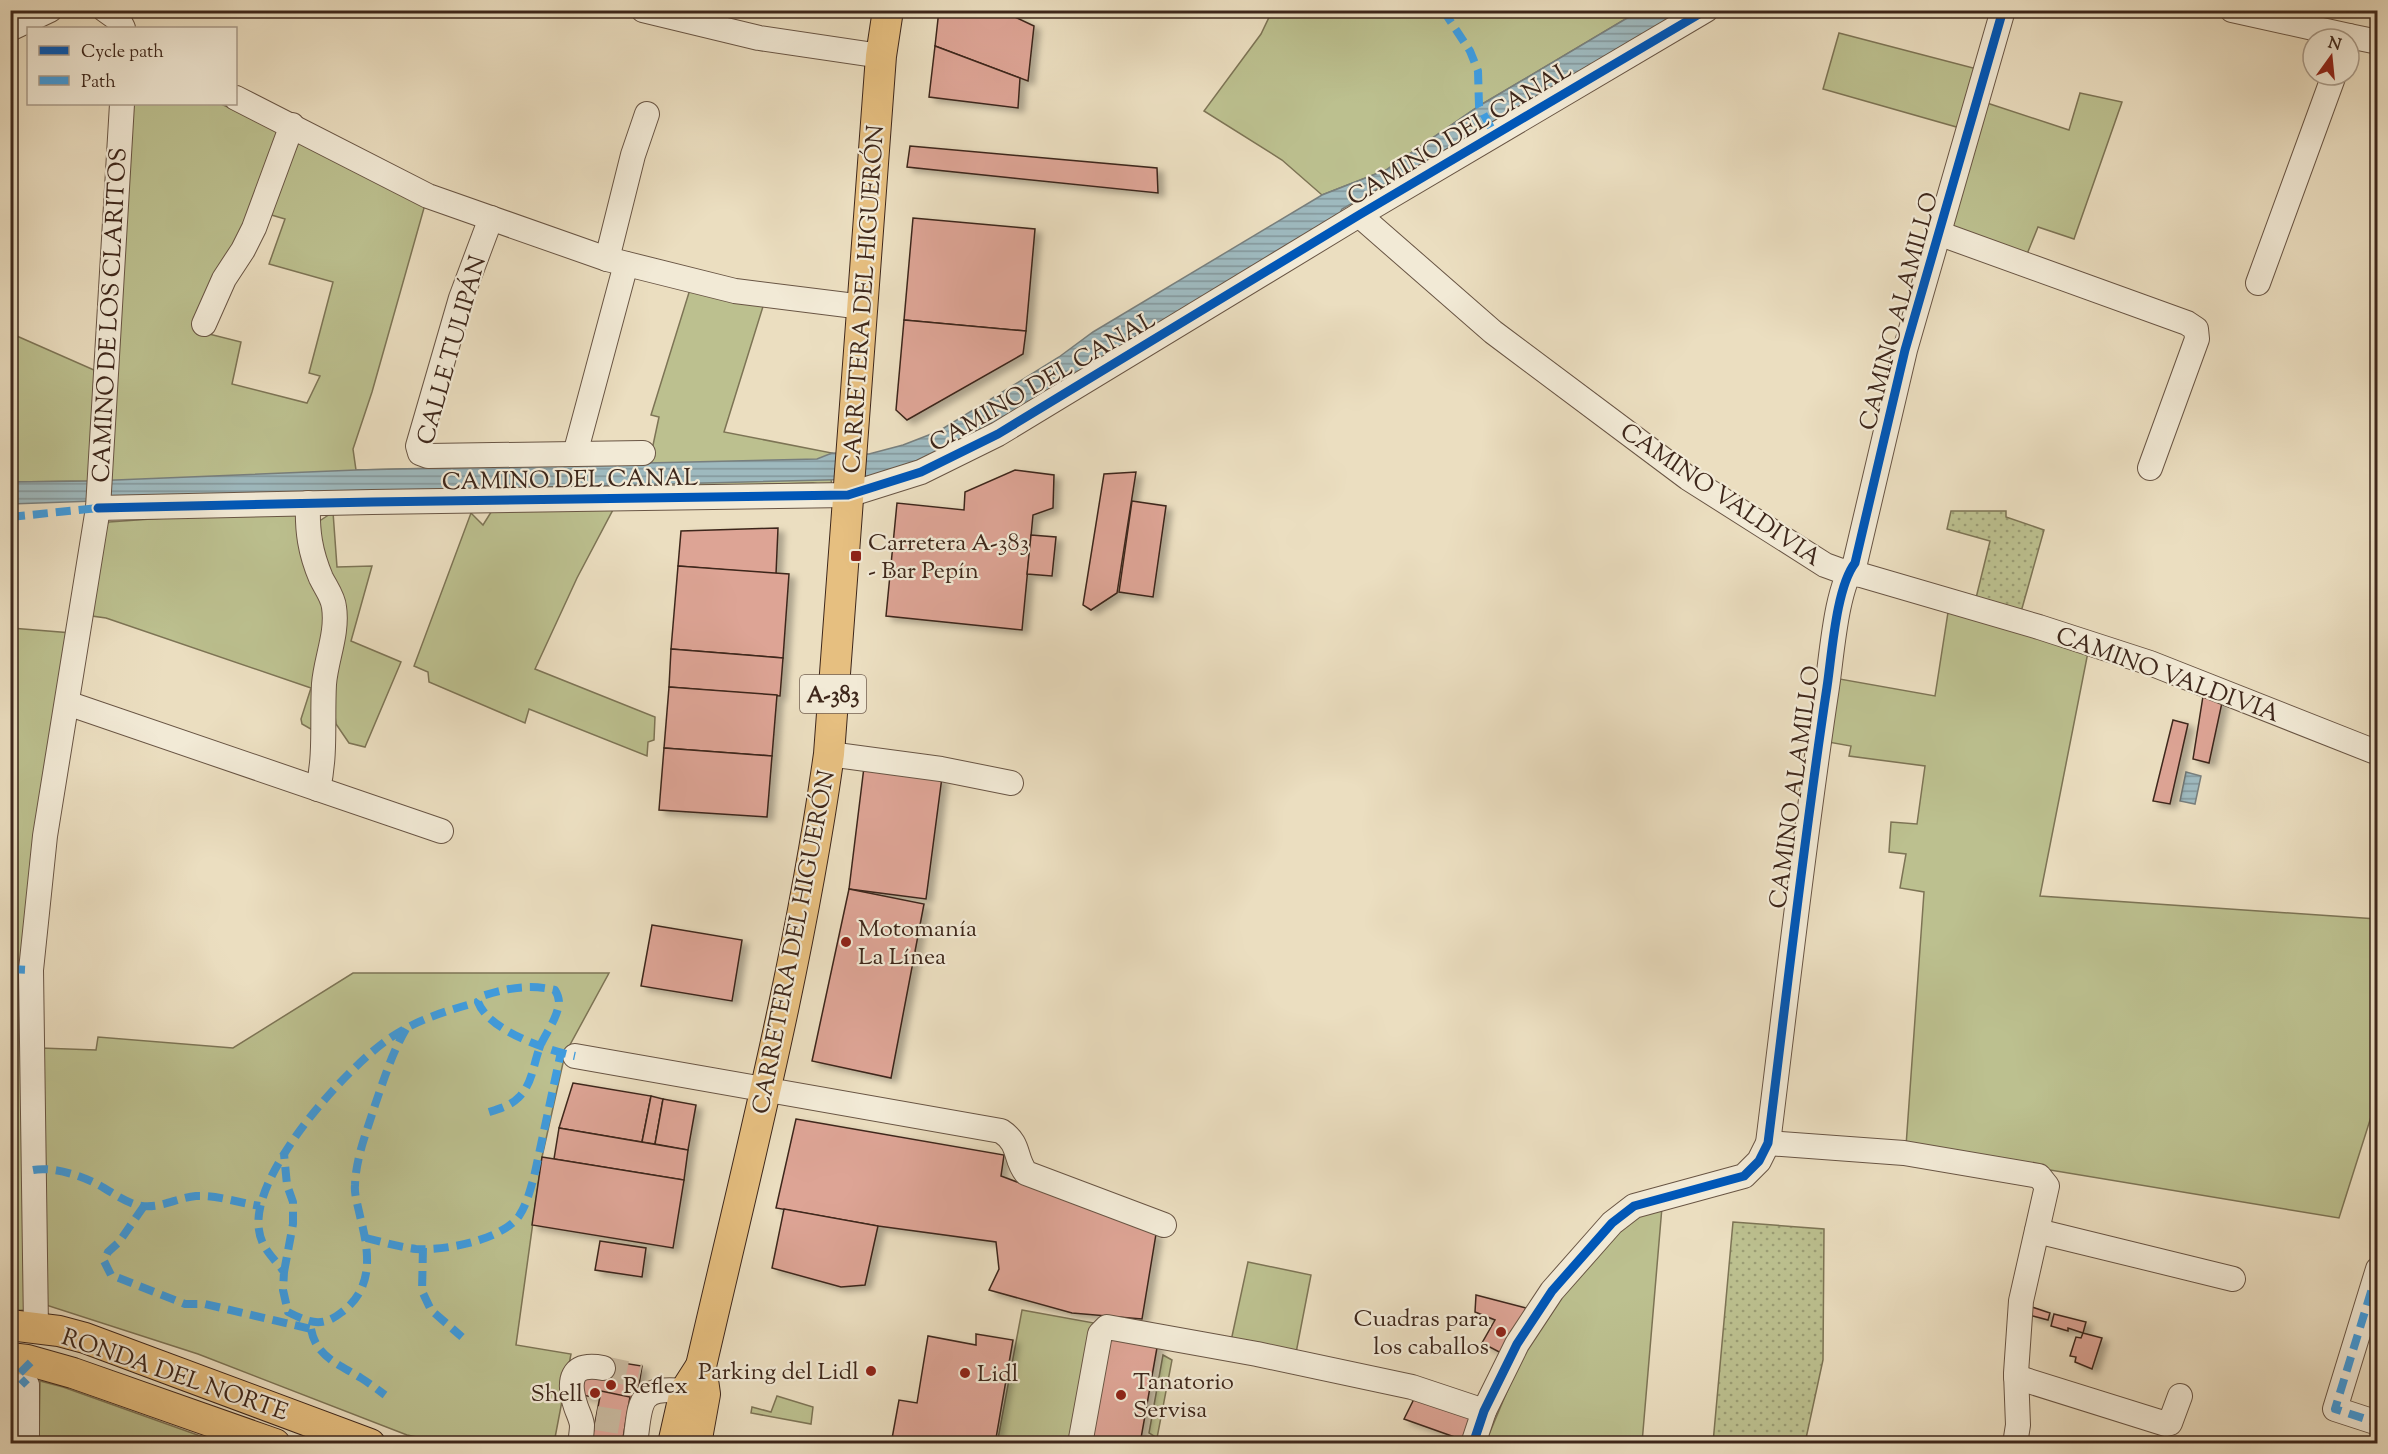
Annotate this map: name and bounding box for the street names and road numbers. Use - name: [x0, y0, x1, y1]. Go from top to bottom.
- street label: CAMINO DEL CANAL: [1341, 54, 1579, 215]
- street label: CARRETERA DEL HIGUERÓN: [836, 124, 894, 475]
- street label: CAMINO DE LOS CLARITOS: [85, 147, 137, 484]
- street label: CAMINO ALAMILLO: [1852, 189, 1948, 434]
- street label: CALLE TULIPÁN: [410, 252, 496, 449]
- street label: CAMINO DEL CANAL: [924, 304, 1162, 461]
- street label: CAMINO VALDIVIA: [1613, 416, 1828, 576]
- street label: CAMINO DEL CANAL: [442, 462, 698, 500]
- street label: CAMINO VALDIVIA: [2051, 620, 2284, 732]
- street label: CAMINO ALAMILLO: [1762, 663, 1830, 911]
- road number: A-383: [800, 675, 866, 713]
- street label: CARRETERA DEL HIGUERÓN: [745, 768, 845, 1117]
- street label: RONDA DEL NORTE: [57, 1321, 293, 1431]

